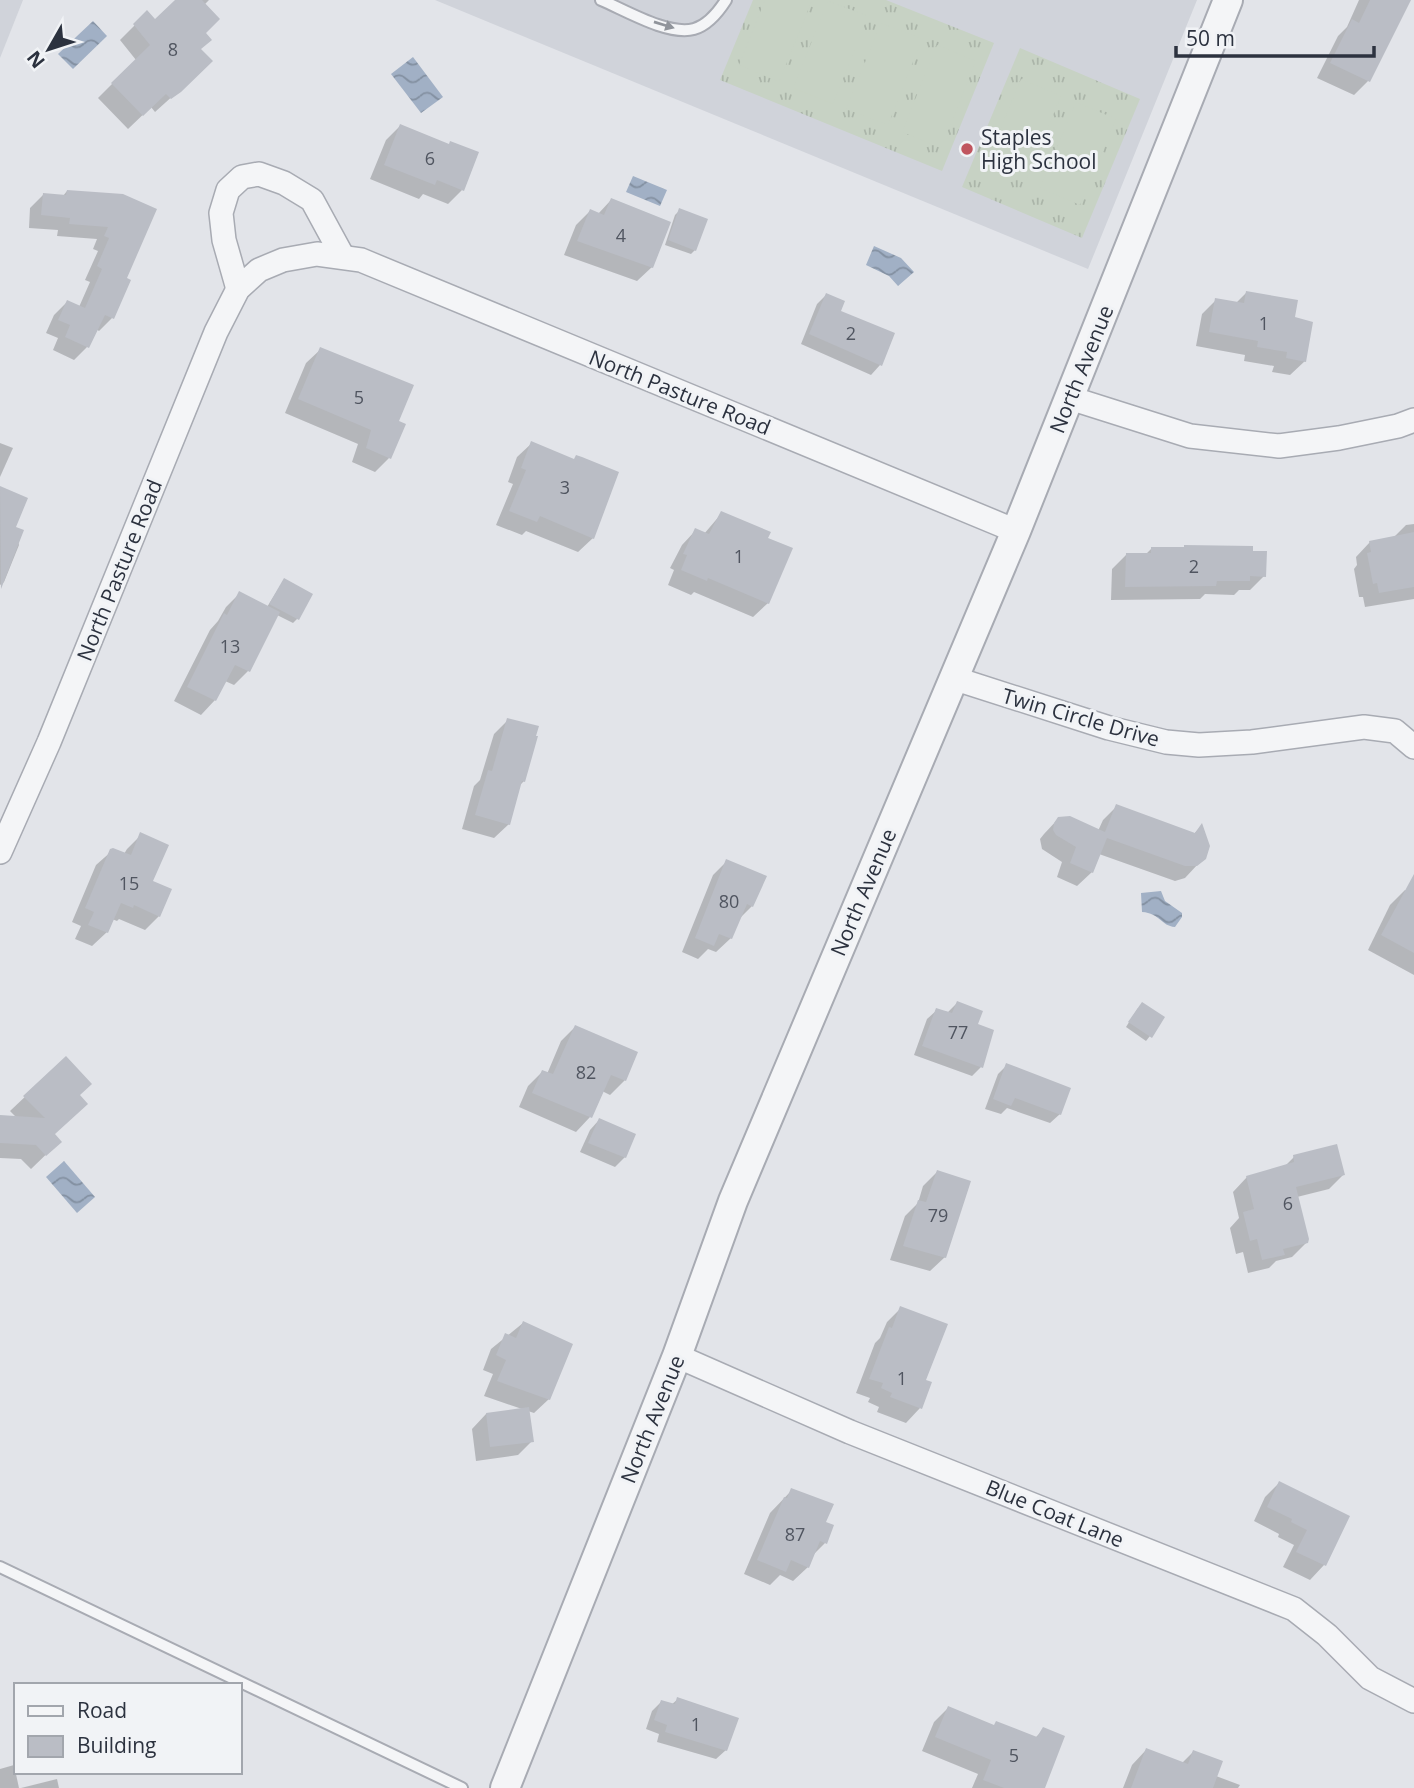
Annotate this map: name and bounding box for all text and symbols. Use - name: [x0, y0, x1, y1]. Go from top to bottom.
- north arrow: [14, 14, 84, 84]
- scale bar: [1176, 14, 1374, 58]
- one-way arrow: [654, 21, 675, 31]
- text: 50 m: [1186, 24, 1235, 52]
- house number: 8: [168, 37, 178, 61]
- text: N: [21, 46, 51, 74]
- place label: Staples High School: [981, 123, 1097, 175]
- marker: Staples High School: [959, 141, 975, 157]
- house number: 6: [425, 146, 435, 170]
- house number: 4: [616, 223, 626, 247]
- street label: North Avenue: [1043, 301, 1119, 437]
- house number: 1: [1259, 311, 1269, 335]
- house number: 2: [846, 321, 856, 345]
- street label: North Pasture Road: [585, 343, 775, 441]
- house number: 5: [354, 385, 364, 409]
- street label: North Pasture Road: [70, 475, 168, 665]
- house number: 3: [560, 475, 570, 499]
- house number: 1: [734, 544, 744, 568]
- house number: 2: [1189, 554, 1199, 578]
- house number: 13: [220, 634, 240, 658]
- street label: Twin Circle Drive: [999, 681, 1163, 753]
- street label: North Avenue: [824, 824, 902, 960]
- house number: 15: [119, 871, 139, 895]
- house number: 80: [719, 889, 739, 913]
- house number: 77: [948, 1020, 968, 1044]
- house number: 82: [576, 1060, 596, 1084]
- house number: 6: [1283, 1191, 1293, 1215]
- house number: 79: [928, 1203, 948, 1227]
- street label: North Avenue: [614, 1351, 690, 1487]
- house number: 1: [897, 1366, 907, 1390]
- street label: Blue Coat Lane: [982, 1473, 1128, 1553]
- house number: 87: [785, 1522, 805, 1546]
- legend: [14, 1683, 242, 1774]
- text: Road: [77, 1696, 127, 1724]
- house number: 1: [691, 1712, 701, 1736]
- text: Building: [77, 1731, 156, 1759]
- house number: 5: [1009, 1743, 1019, 1767]

